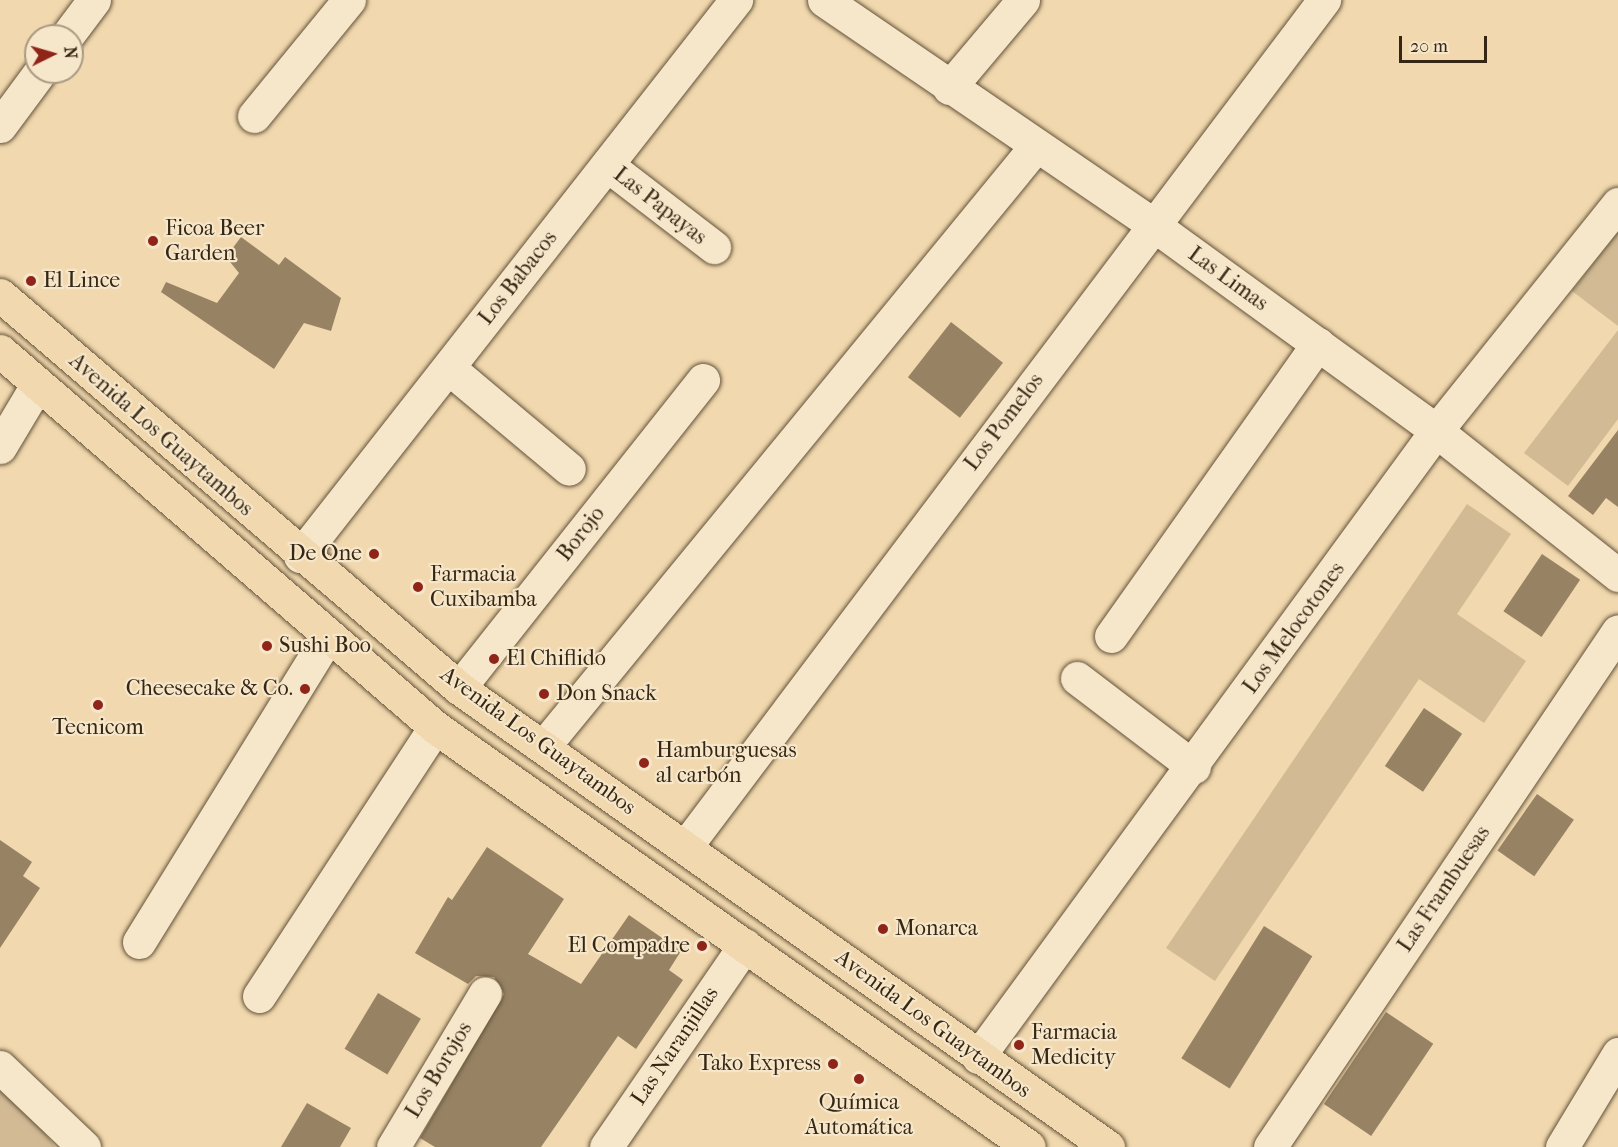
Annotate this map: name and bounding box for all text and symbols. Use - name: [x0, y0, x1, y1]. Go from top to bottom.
- north arrow: [24, 24, 84, 84]
- scale bar: [1402, 24, 1490, 62]
- text: 20 m: [1410, 36, 1448, 57]
- text: N: [60, 46, 80, 59]
- street label: Las Papayas: [608, 161, 712, 251]
- place label: Ficoa Beer Garden: [165, 215, 264, 266]
- street label: Los Babacos: [473, 226, 563, 330]
- marker: Ficoa Beer Garden: [146, 234, 160, 248]
- street label: Las Limas: [1183, 241, 1273, 317]
- place label: El Lince: [43, 268, 120, 294]
- marker: El Lince: [24, 274, 38, 288]
- street label: Avenida Los Guaytambos: [64, 348, 258, 522]
- street label: Los Pomelos: [959, 368, 1049, 476]
- street label: Borojo: [551, 501, 611, 567]
- place label: De One: [289, 541, 362, 567]
- marker: De One: [367, 547, 381, 561]
- street label: Los Melocotones: [1237, 557, 1351, 699]
- place label: Farmacia Cuxibamba: [430, 561, 537, 612]
- marker: Farmacia Cuxibamba: [411, 580, 425, 594]
- place label: Sushi Boo: [279, 633, 371, 659]
- marker: Sushi Boo: [260, 639, 274, 653]
- place label: El Chiflido: [506, 646, 606, 672]
- marker: El Chiflido: [487, 652, 501, 666]
- street label: Avenida Los Guaytambos: [435, 661, 641, 821]
- place label: Cheesecake & Co.: [126, 676, 293, 702]
- place label: Don Snack: [556, 681, 656, 707]
- marker: Cheesecake & Co.: [298, 682, 312, 696]
- marker: Don Snack: [537, 687, 551, 701]
- marker: Tecnicom: [91, 698, 105, 712]
- place label: Tecnicom: [52, 715, 144, 741]
- place label: Hamburguesas al carbón: [656, 737, 797, 788]
- marker: Hamburguesas al carbón: [637, 756, 651, 770]
- street label: Las Frambuesas: [1392, 821, 1496, 957]
- place label: Monarca: [895, 916, 978, 942]
- marker: Monarca: [876, 922, 890, 936]
- place label: El Compadre: [567, 933, 690, 959]
- marker: El Compadre: [695, 939, 709, 953]
- street label: Avenida Los Guaytambos: [830, 944, 1036, 1104]
- street label: Las Naranjillas: [626, 982, 724, 1110]
- street label: Los Borojos: [400, 1017, 478, 1123]
- place label: Farmacia Medicity: [1031, 1019, 1117, 1070]
- marker: Farmacia Medicity: [1012, 1038, 1026, 1052]
- place label: Tako Express: [698, 1051, 821, 1077]
- marker: Tako Express: [826, 1057, 840, 1071]
- marker: Química Automática: [852, 1072, 866, 1086]
- place label: Química Automática: [805, 1089, 913, 1140]

